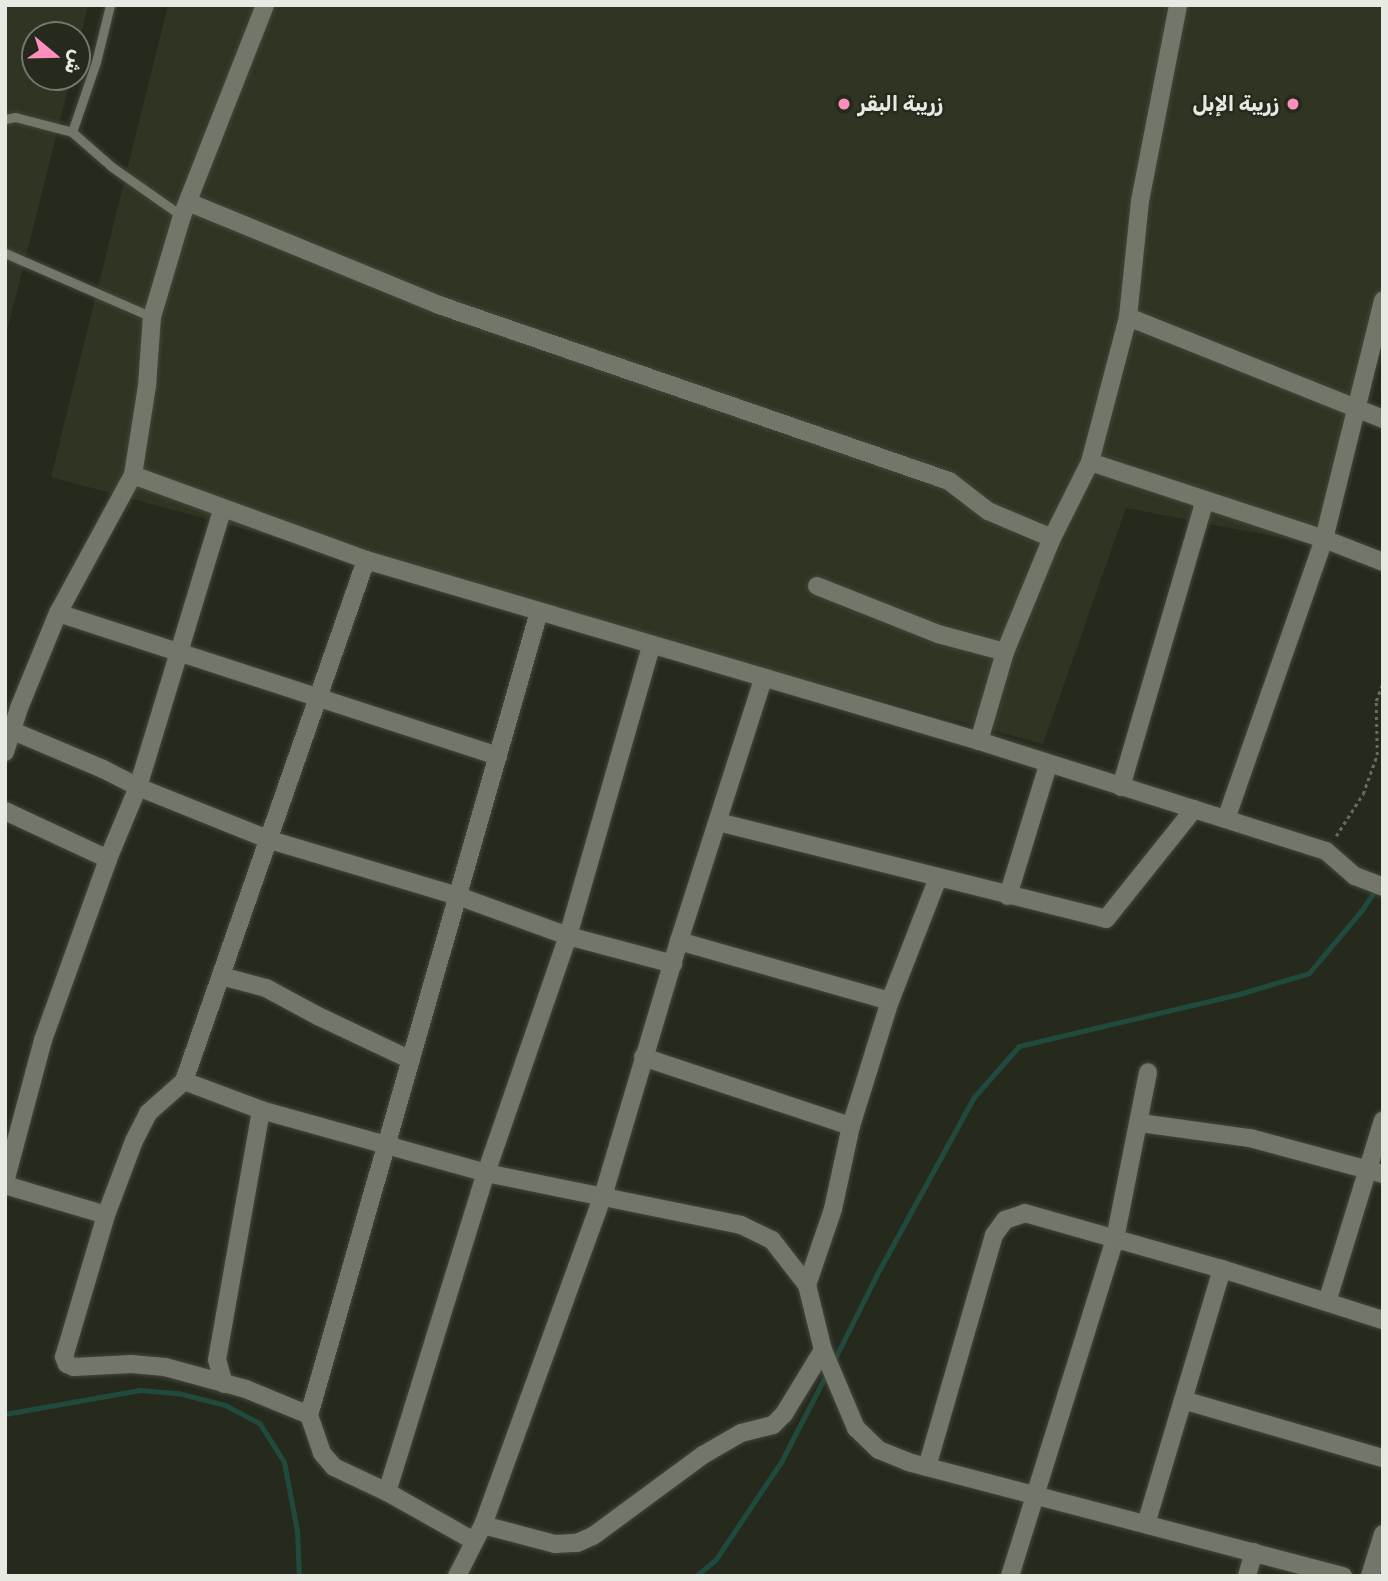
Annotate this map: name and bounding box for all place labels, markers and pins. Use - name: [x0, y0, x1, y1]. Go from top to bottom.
- place label: زريبة البقر: [858, 91, 943, 117]
- place label: زريبة الإبل: [1193, 91, 1279, 117]
- marker: زريبة البقر: [836, 96, 852, 112]
- marker: زريبة الإبل: [1285, 96, 1301, 112]

